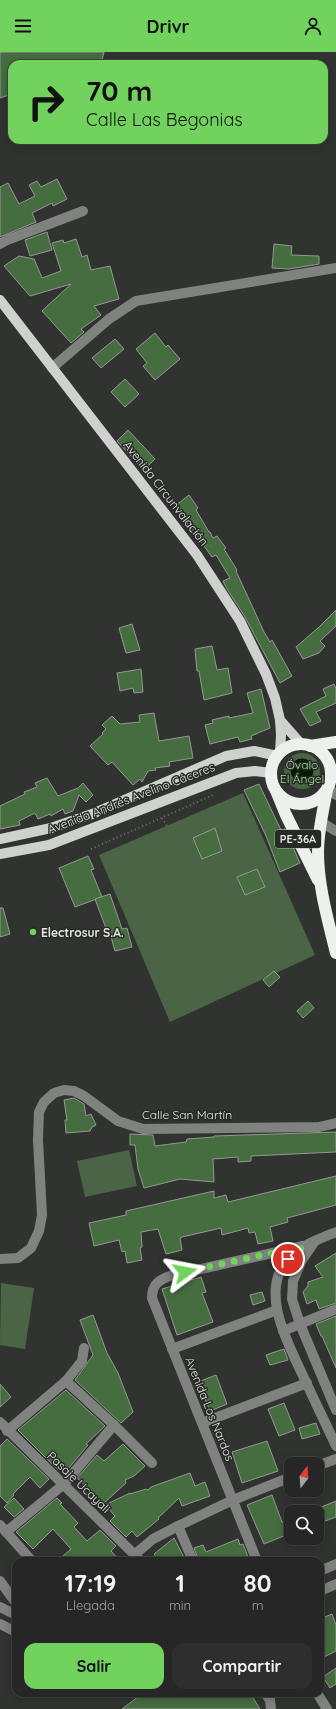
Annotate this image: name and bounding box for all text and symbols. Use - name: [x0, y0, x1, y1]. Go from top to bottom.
- icon: menu: [12, 15, 34, 37]
- text: Drivr: [147, 15, 189, 38]
- icon: person: [302, 15, 324, 37]
- text: 70 m: [86, 73, 152, 108]
- icon: right: [20, 76, 72, 128]
- text: Calle Las Begonias: [86, 108, 243, 131]
- street label: Avenida Circunvalación: [120, 438, 212, 548]
- park label: Óvalo El Ángel: [280, 757, 324, 786]
- street label: Avenida Andrés Avelino Cáceres: [45, 759, 217, 837]
- road number: PE-36A: [275, 830, 321, 848]
- place label: Electrosur S.A.: [41, 925, 124, 940]
- marker: Electrosur S.A.: [28, 927, 38, 937]
- street label: Calle San Martín: [142, 1107, 232, 1122]
- pin: [271, 1242, 305, 1276]
- icon: arrive: [277, 1248, 299, 1270]
- position arrow: [164, 1251, 206, 1293]
- street label: Avenida Los Nardos: [182, 1355, 238, 1464]
- street label: Pasaje Ucayali: [44, 1448, 114, 1516]
- north arrow: [284, 1457, 324, 1497]
- map controls: [284, 1457, 324, 1545]
- button: search: [284, 1505, 324, 1545]
- text: 17:19: [64, 1568, 117, 1598]
- text: 1: [175, 1568, 185, 1598]
- text: 80: [244, 1568, 272, 1598]
- text: Llegada: [66, 1597, 115, 1613]
- text: min: [169, 1597, 191, 1613]
- text: m: [252, 1597, 263, 1613]
- button: Salir: [24, 1643, 164, 1689]
- button: Compartir: [172, 1643, 312, 1689]

